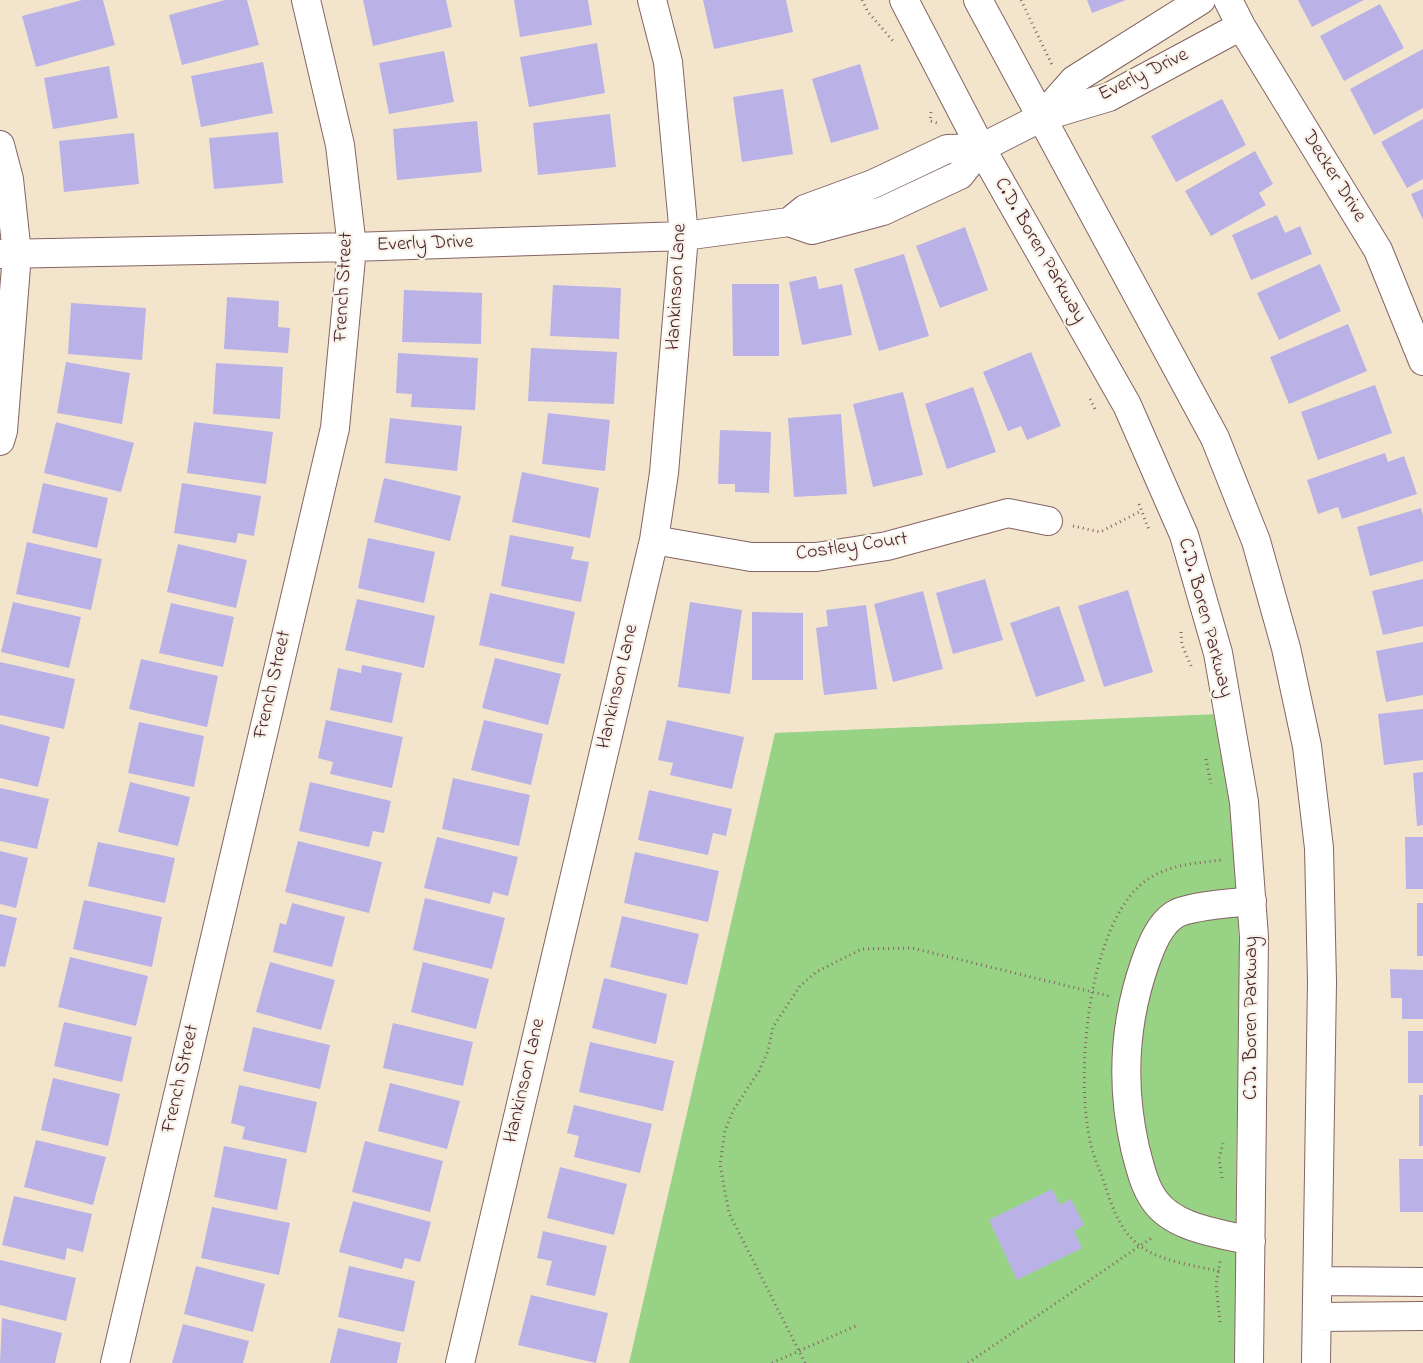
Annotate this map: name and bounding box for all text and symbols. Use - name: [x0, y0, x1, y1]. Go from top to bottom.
- street label: Everly Drive: [1095, 44, 1193, 108]
- street label: Decker Drive: [1295, 127, 1371, 227]
- street label: C.D. Boren Parkway: [988, 174, 1090, 328]
- street label: Hankinson Lane: [663, 223, 693, 351]
- street label: French Street: [330, 231, 360, 343]
- street label: Everly Drive: [376, 231, 474, 259]
- street label: Costley Court: [795, 528, 909, 568]
- street label: C.D. Boren Parkway: [1171, 536, 1237, 700]
- street label: Hankinson Lane: [593, 622, 645, 752]
- street label: French Street: [250, 629, 298, 741]
- street label: C.D. Boren Parkway: [1241, 936, 1265, 1100]
- street label: Hankinson Lane: [500, 1016, 552, 1146]
- street label: French Street: [158, 1023, 206, 1135]

